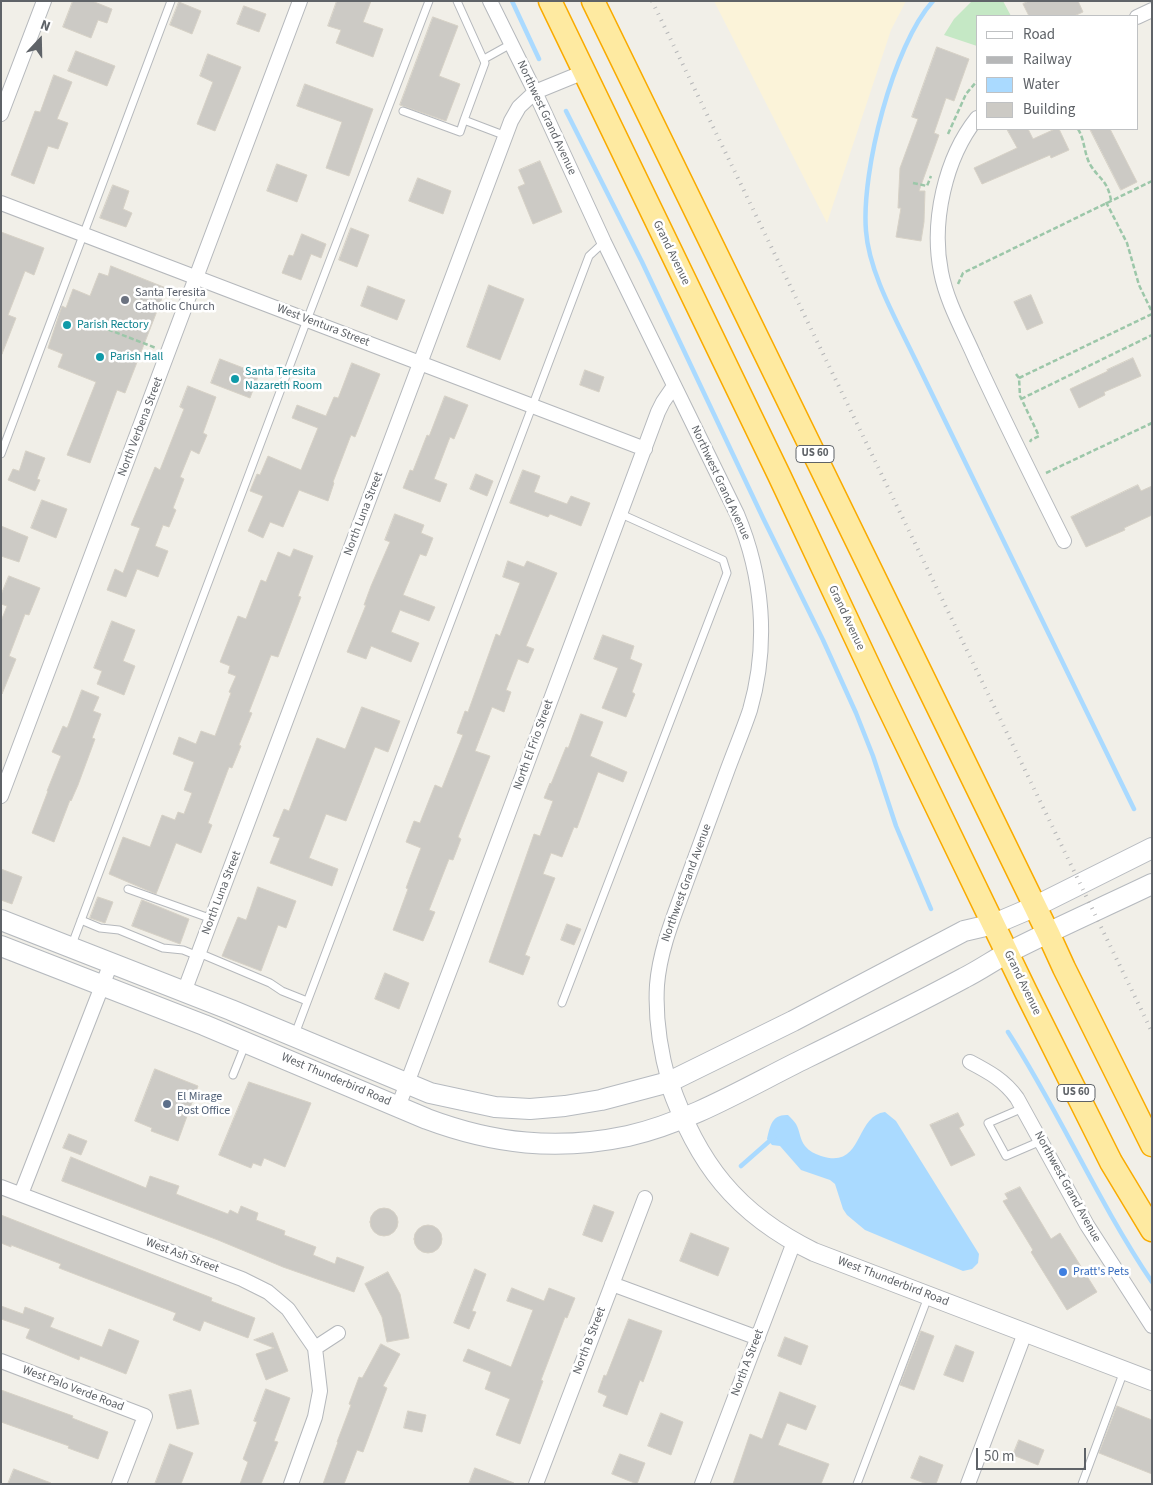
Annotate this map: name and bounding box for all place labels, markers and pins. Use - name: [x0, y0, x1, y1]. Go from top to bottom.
- place label: Santa Teresita Catholic Church: [135, 286, 215, 314]
- marker: Santa Teresita Catholic Church: [119, 294, 131, 306]
- place label: Parish Rectory: [77, 318, 149, 332]
- marker: Parish Rectory: [61, 319, 73, 331]
- place label: Parish Hall: [110, 350, 163, 364]
- marker: Parish Hall: [94, 351, 106, 363]
- place label: Santa Teresita Nazareth Room: [245, 365, 322, 393]
- marker: Santa Teresita Nazareth Room: [229, 373, 241, 385]
- place label: El Mirage Post Office: [177, 1090, 230, 1118]
- marker: El Mirage Post Office: [161, 1098, 173, 1110]
- place label: Pratt's Pets: [1073, 1265, 1129, 1279]
- marker: Pratt's Pets: [1057, 1266, 1069, 1278]

